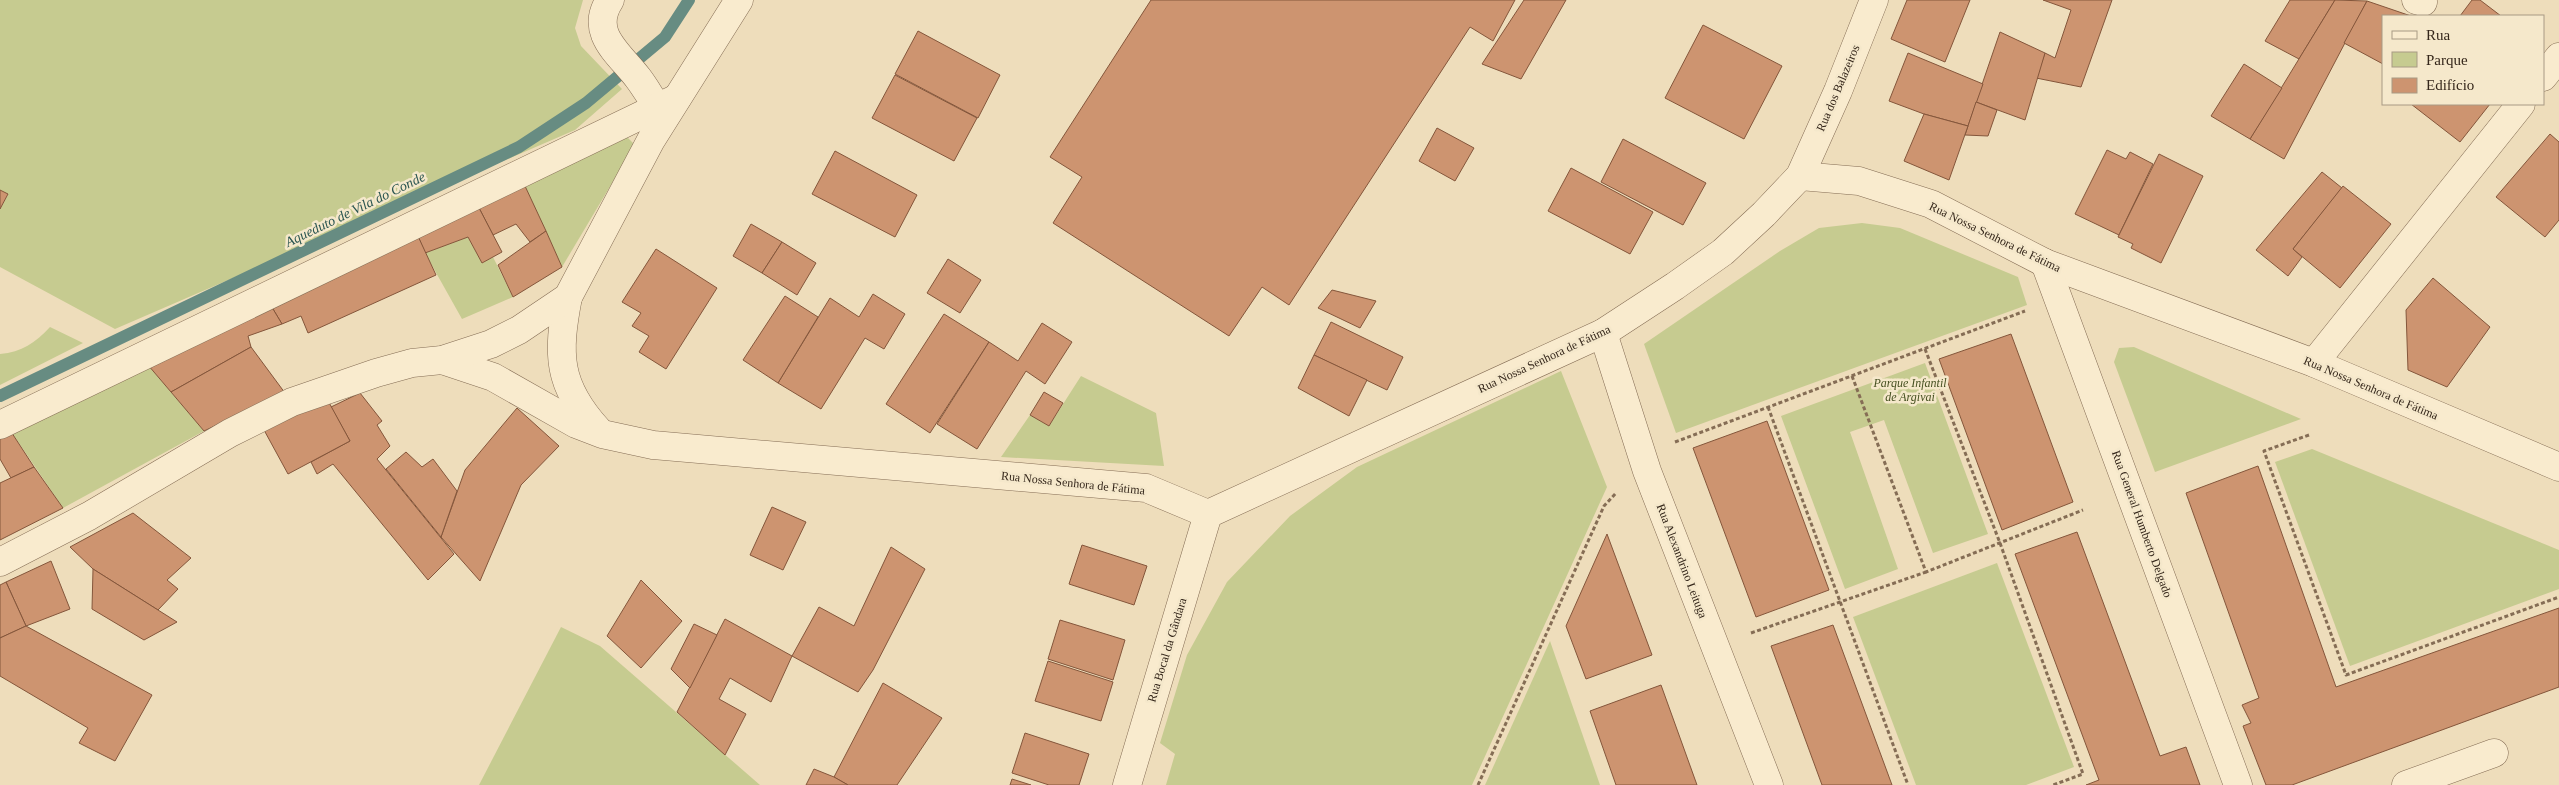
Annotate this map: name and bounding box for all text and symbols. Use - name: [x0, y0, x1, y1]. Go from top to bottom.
- legend: [2382, 15, 2544, 105]
- text: Rua: [2426, 27, 2451, 43]
- street label: Rua dos Balazeiros: [1813, 42, 1863, 133]
- text: Parque: [2426, 52, 2468, 68]
- text: Edifício: [2426, 77, 2474, 93]
- water label: Aqueduto de Vila do Conde: [282, 169, 428, 250]
- street label: Rua Nossa Senhora de Fátima: [1927, 199, 2064, 275]
- street label: Rua Nossa Senhora de Fátima: [1475, 322, 1613, 396]
- street label: Rua Nossa Senhora de Fátima: [2302, 353, 2441, 423]
- park label: Parque Infantil de Argivai: [1872, 376, 1947, 404]
- street label: Rua General Humberto Delgado: [2109, 448, 2175, 600]
- street label: Rua Nossa Senhora de Fátima: [1000, 468, 1146, 498]
- street label: Rua Alexandrino Leituga: [1654, 502, 1711, 621]
- street label: Rua Bocal da Gândara: [1144, 596, 1190, 704]

